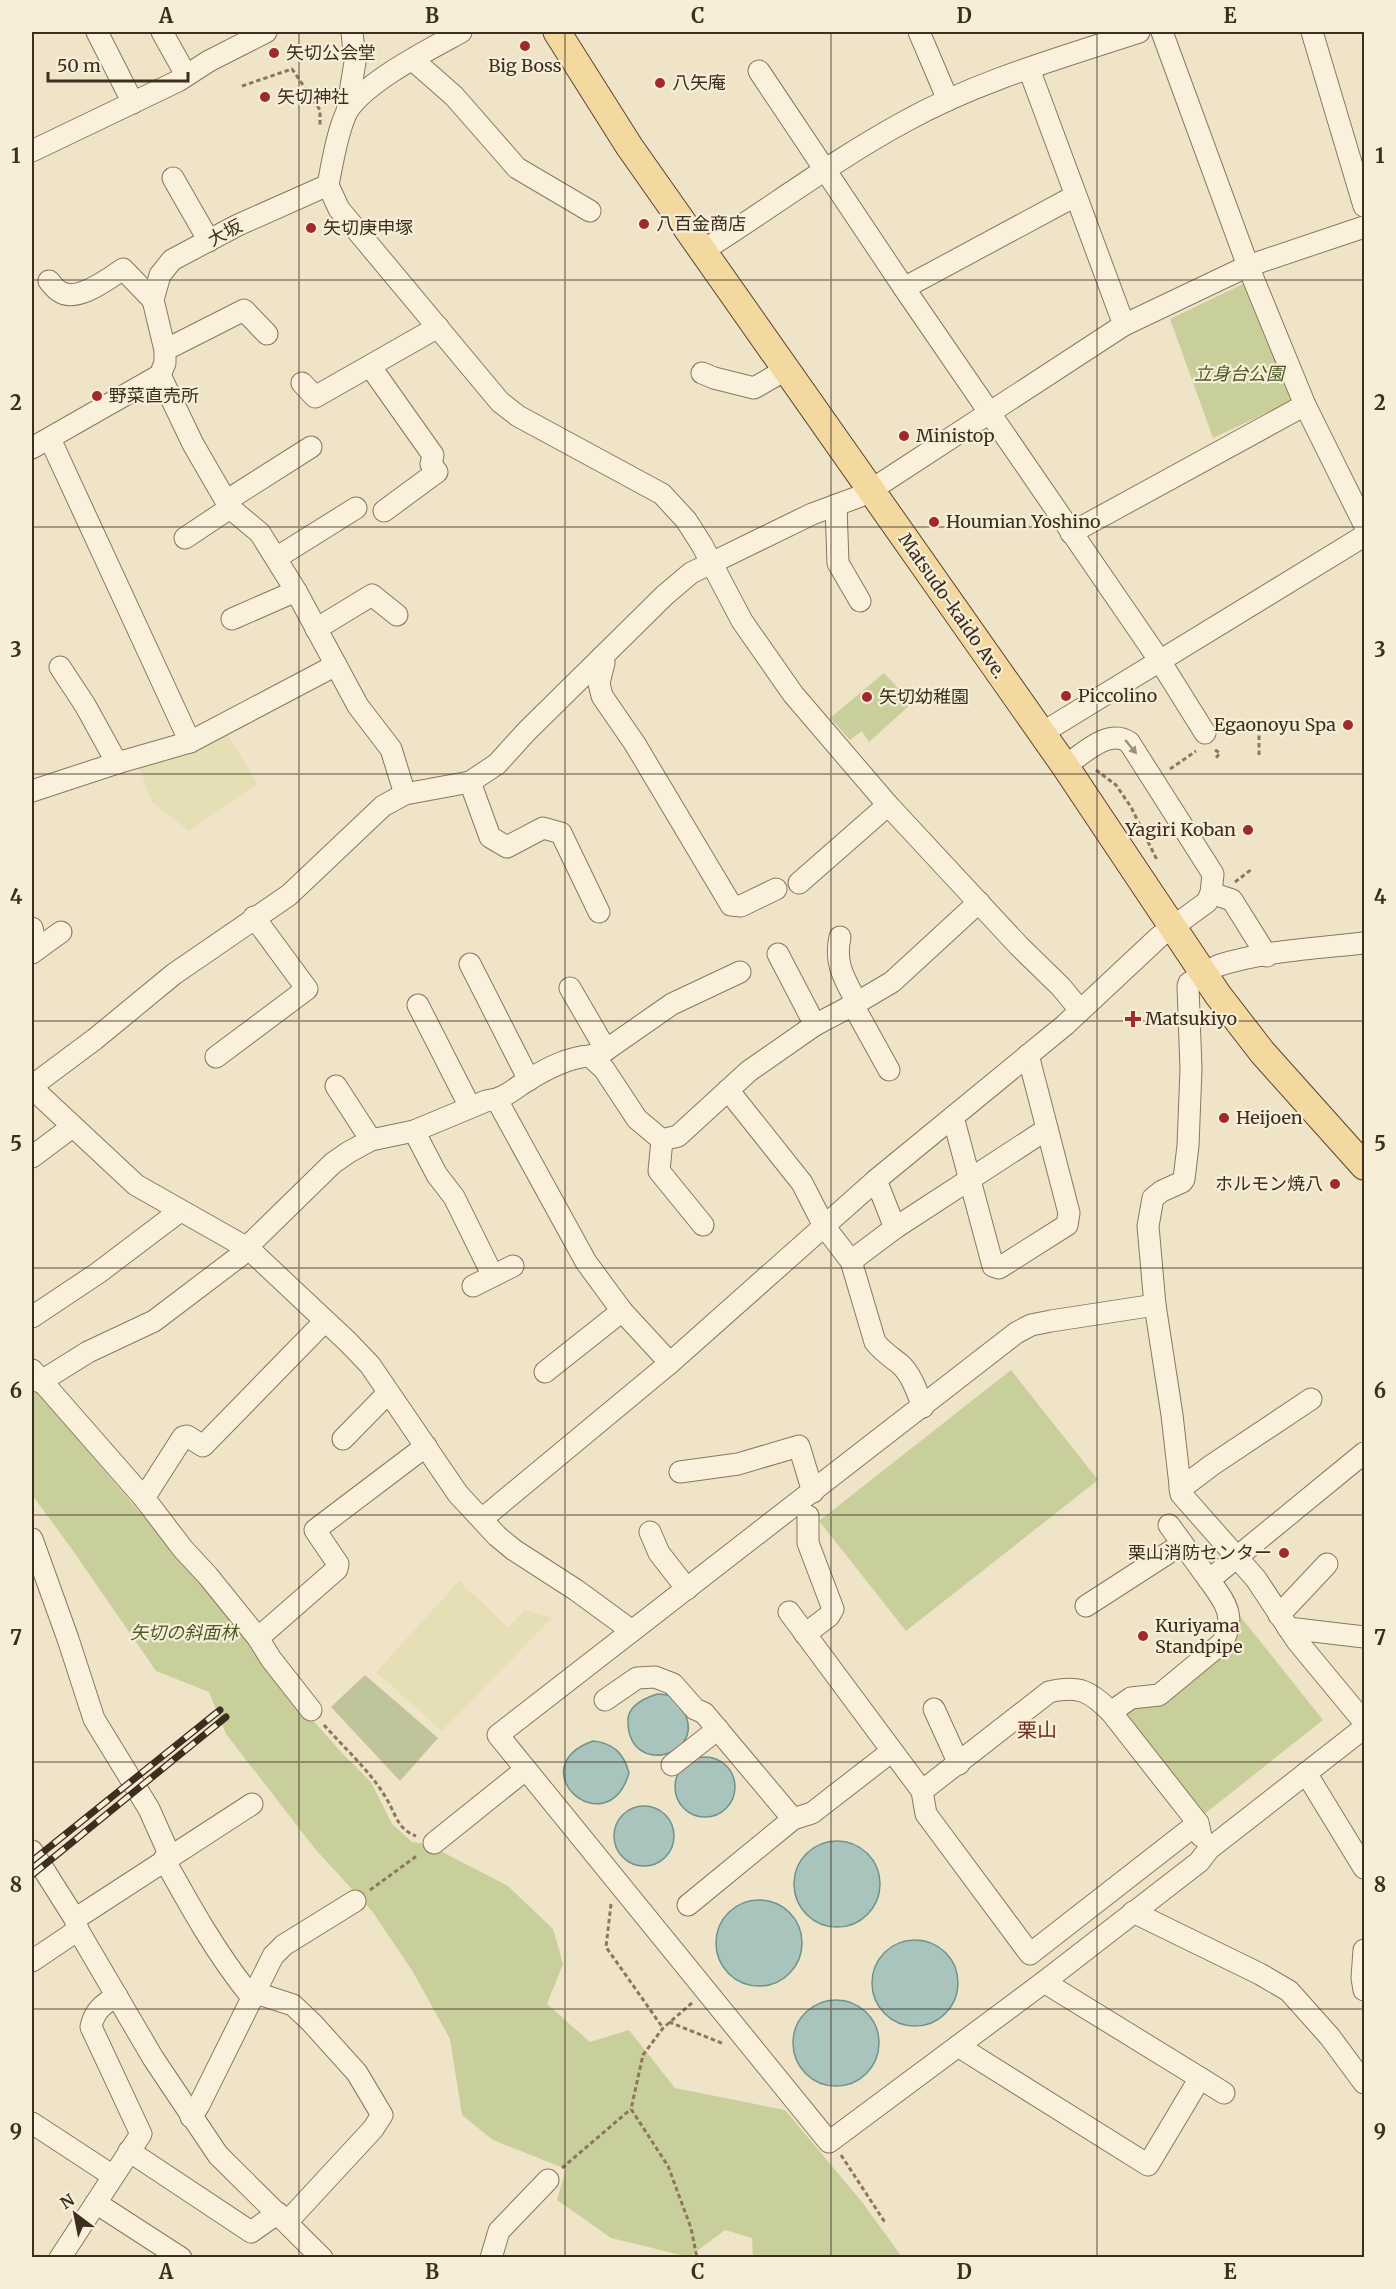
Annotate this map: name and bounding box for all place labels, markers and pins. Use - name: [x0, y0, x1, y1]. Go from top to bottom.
- marker: Big Boss: [518, 39, 532, 53]
- place label: 矢切公会堂: [286, 41, 376, 64]
- marker: 矢切公会堂: [267, 46, 281, 60]
- place label: Big Boss: [488, 54, 562, 77]
- place label: 八矢庵: [672, 71, 726, 94]
- marker: 八矢庵: [653, 76, 667, 90]
- place label: 矢切神社: [277, 85, 349, 108]
- marker: 矢切神社: [258, 90, 272, 104]
- place label: 八百金商店: [656, 212, 746, 235]
- place label: 矢切庚申塚: [323, 216, 413, 239]
- marker: 八百金商店: [637, 217, 651, 231]
- marker: 矢切庚申塚: [304, 221, 318, 235]
- place label: 野菜直売所: [109, 384, 199, 407]
- marker: 野菜直売所: [90, 389, 104, 403]
- place label: Ministop: [916, 424, 994, 447]
- marker: Ministop: [897, 429, 911, 443]
- place label: Houmian Yoshino: [946, 510, 1101, 533]
- marker: Houmian Yoshino: [927, 515, 941, 529]
- place label: Piccolino: [1078, 684, 1157, 707]
- place label: 矢切幼稚園: [879, 685, 969, 708]
- marker: Piccolino: [1059, 689, 1073, 703]
- marker: 矢切幼稚園: [860, 690, 874, 704]
- place label: Egaonoyu Spa: [1214, 713, 1336, 736]
- marker: Egaonoyu Spa: [1341, 718, 1355, 732]
- place label: Yagiri Koban: [1124, 818, 1236, 841]
- marker: Yagiri Koban: [1241, 823, 1255, 837]
- place label: Matsukiyo: [1145, 1007, 1237, 1030]
- marker: Matsukiyo: [1126, 1012, 1140, 1026]
- place label: Heijoen: [1236, 1106, 1303, 1129]
- marker: Heijoen: [1217, 1111, 1231, 1125]
- place label: ホルモン焼八: [1215, 1172, 1323, 1195]
- marker: ホルモン焼八: [1328, 1177, 1342, 1191]
- place label: 栗山消防センター: [1128, 1541, 1272, 1564]
- marker: 栗山消防センター: [1277, 1546, 1291, 1560]
- place label: Kuriyama Standpipe: [1155, 1614, 1243, 1658]
- marker: Kuriyama Standpipe: [1136, 1629, 1150, 1643]

